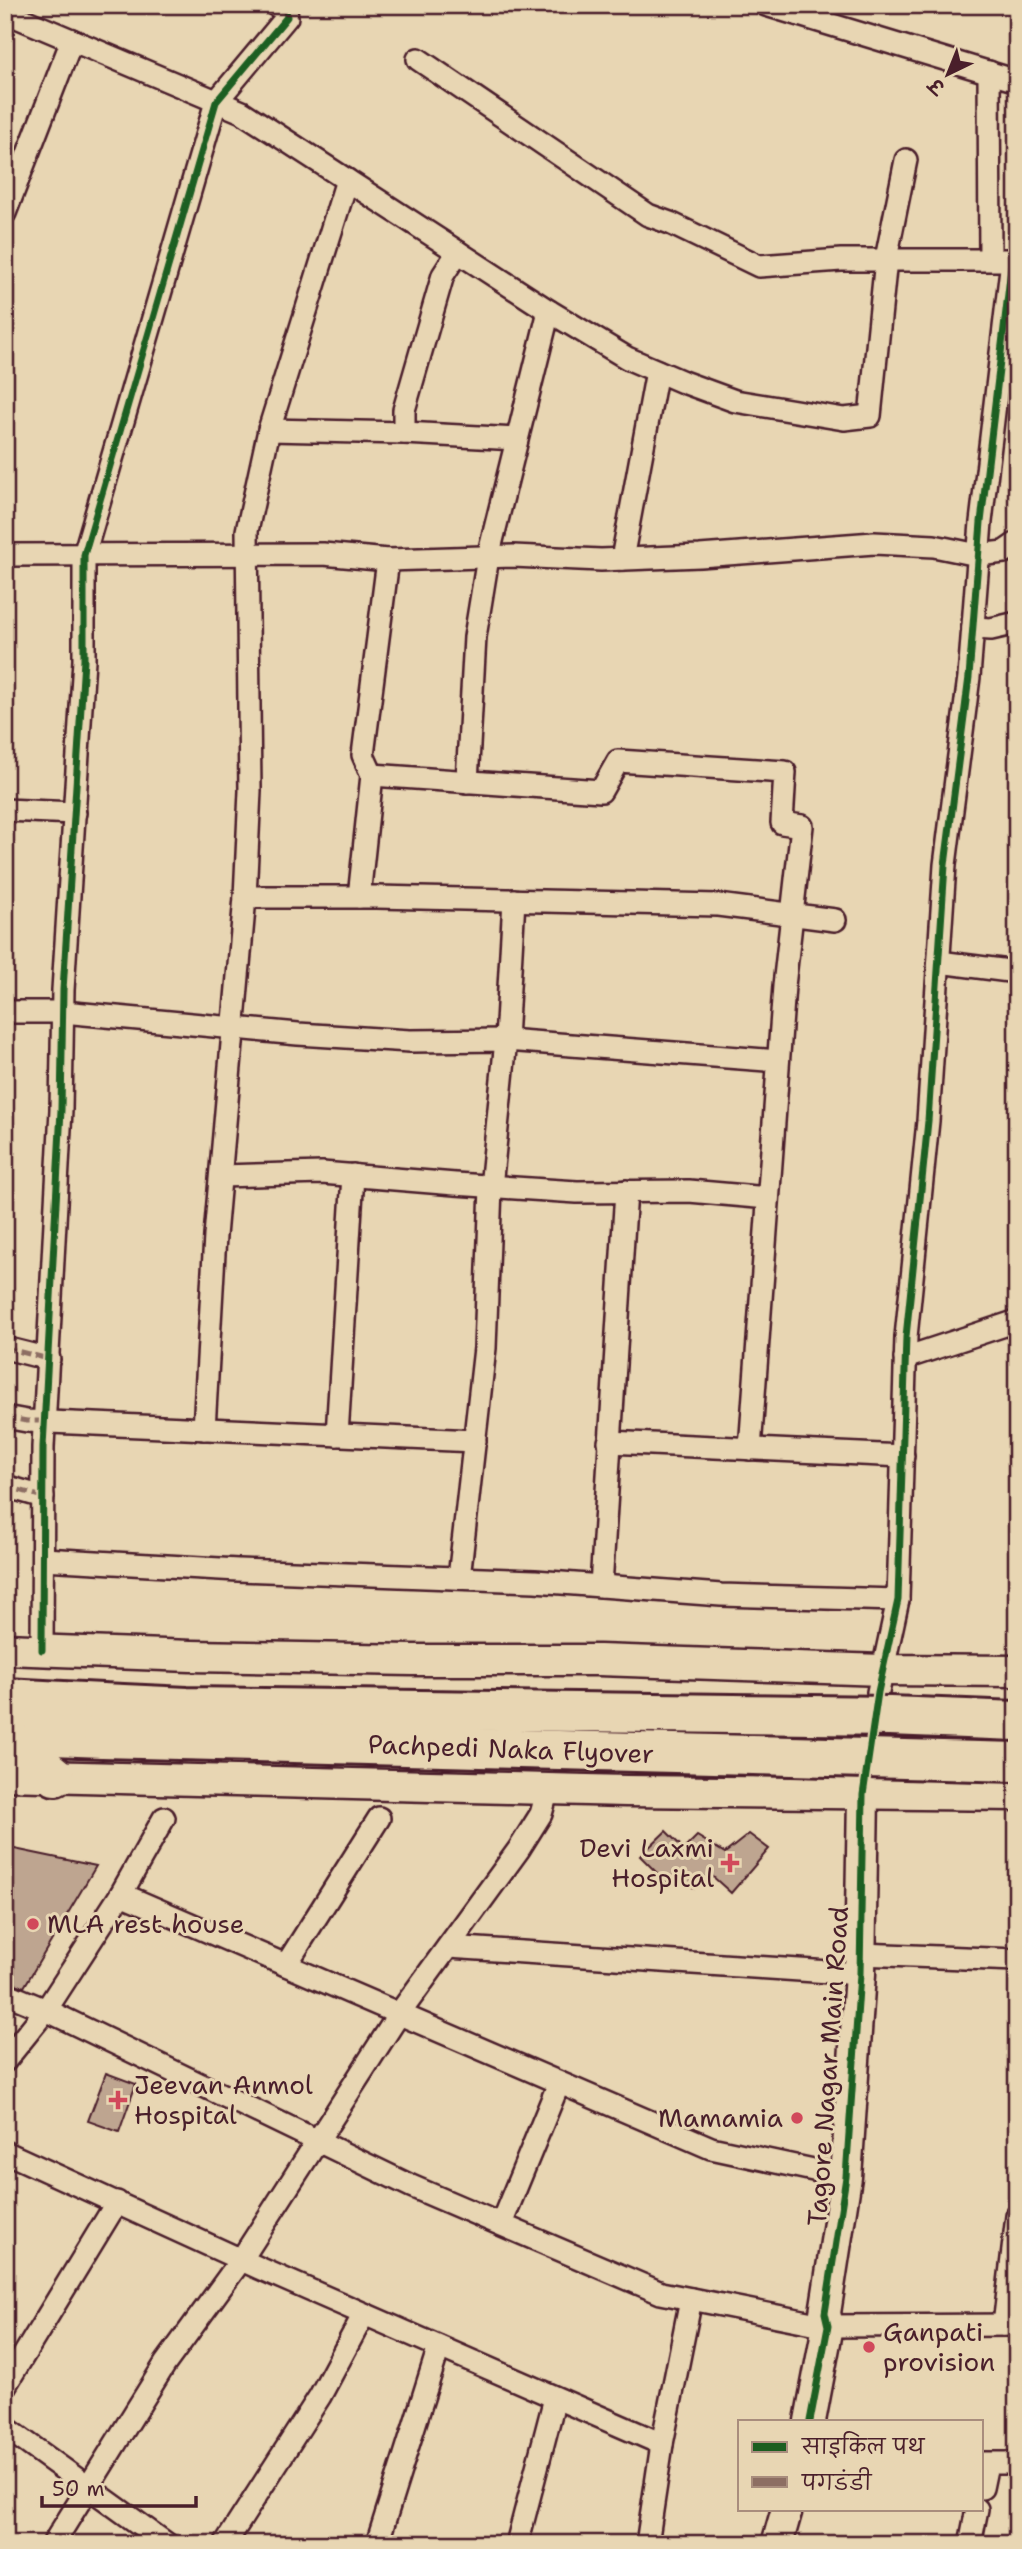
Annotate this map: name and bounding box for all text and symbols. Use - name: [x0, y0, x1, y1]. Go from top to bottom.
- north arrow: [914, 38, 984, 108]
- text: उ: [922, 71, 951, 101]
- street label: Pachpedi Naka Flyover: [367, 1726, 655, 1771]
- place label: Devi Laxmi Hospital: [579, 1830, 714, 1895]
- marker: Devi Laxmi Hospital: [720, 1853, 740, 1873]
- street label: Tagore Nagar Main Road: [799, 1905, 856, 2227]
- place label: MLA rest house: [47, 1906, 245, 1941]
- marker: MLA rest house: [25, 1916, 41, 1932]
- place label: Jeevan Anmol Hospital: [134, 2067, 313, 2132]
- marker: Jeevan Anmol Hospital: [108, 2090, 128, 2110]
- place label: Mamamia: [658, 2100, 783, 2135]
- marker: Mamamia: [789, 2110, 805, 2126]
- place label: Ganpati provision: [883, 2314, 995, 2379]
- marker: Ganpati provision: [861, 2339, 877, 2355]
- legend: [738, 2420, 984, 2510]
- text: साइकिल पथ: [801, 2431, 926, 2461]
- scale bar: [42, 2465, 196, 2509]
- text: पगडंडी: [801, 2467, 873, 2497]
- text: 50 m: [52, 2475, 105, 2503]

